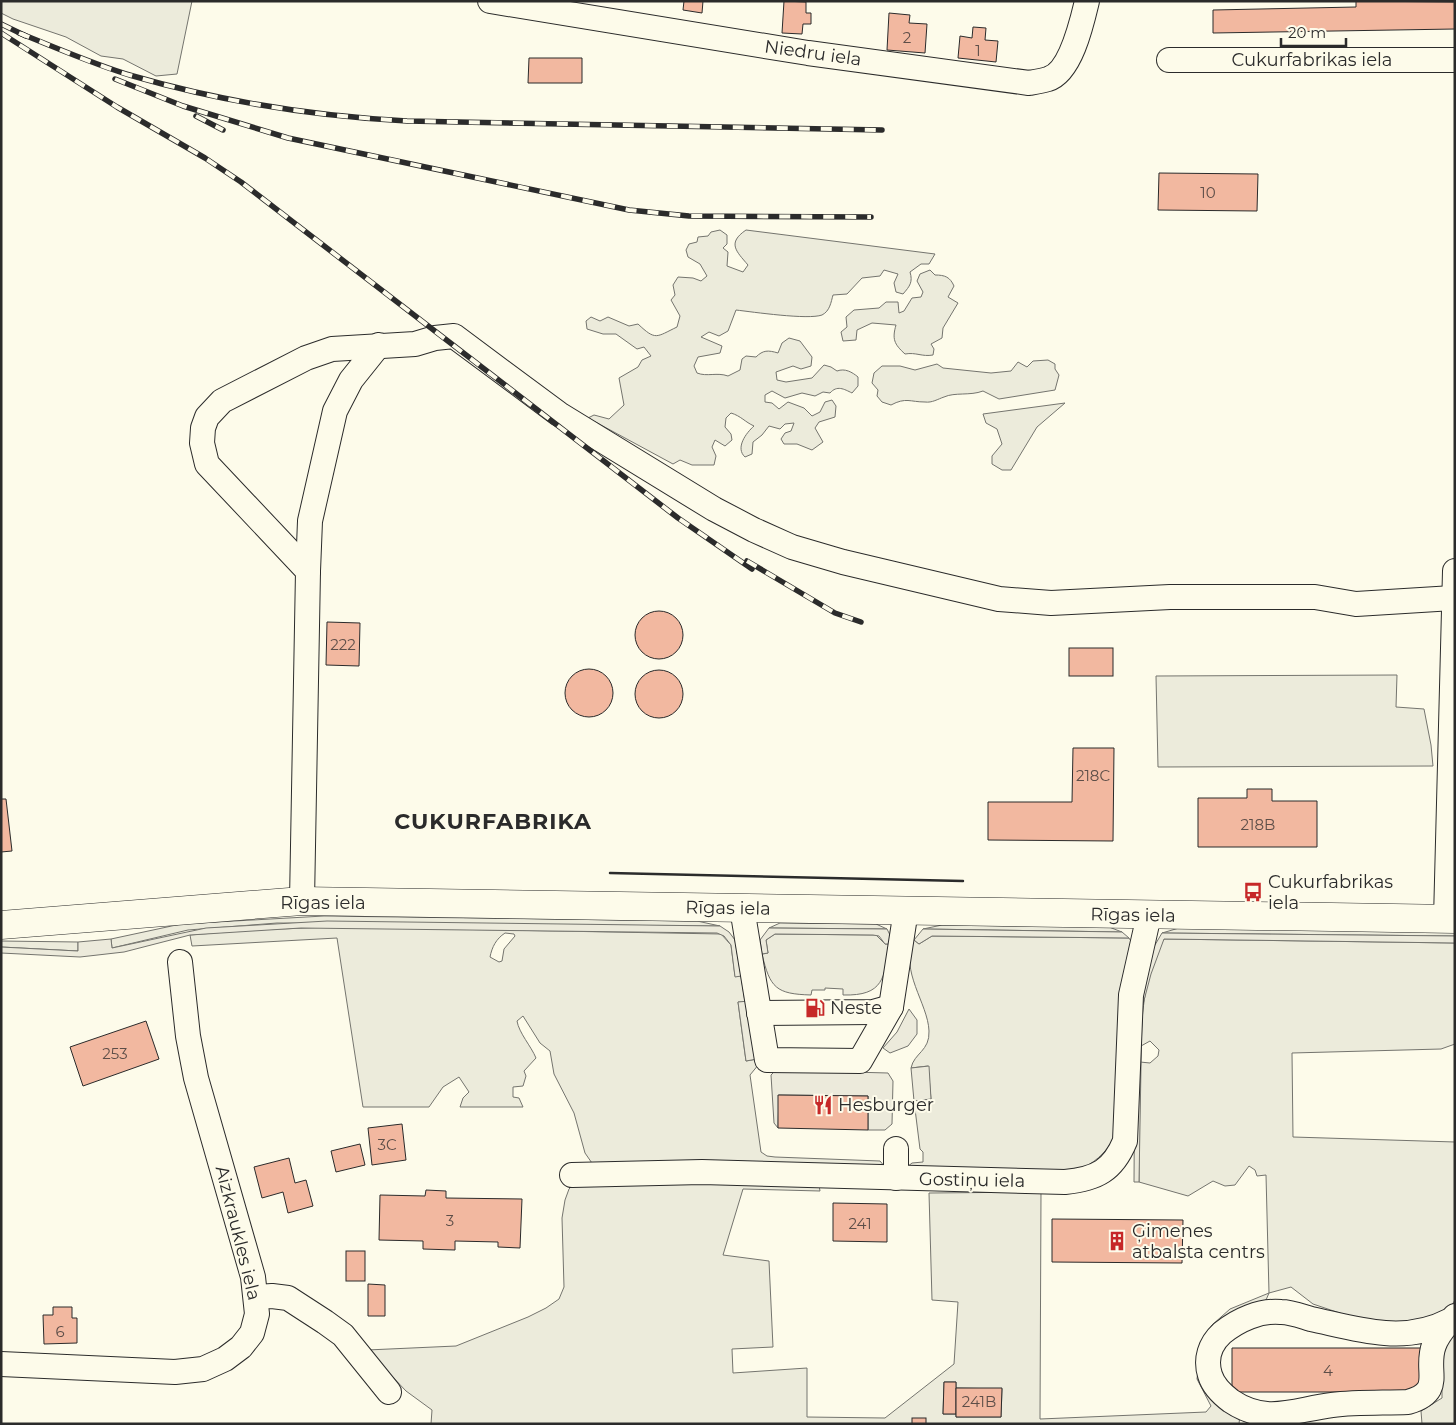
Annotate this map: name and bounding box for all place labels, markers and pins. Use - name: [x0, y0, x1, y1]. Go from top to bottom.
- place label: Cukurfabrikas iela: [1268, 871, 1393, 914]
- bus stop icon: Cukurfabrikas iela: [1242, 881, 1264, 903]
- fuel station icon: Neste: [804, 997, 826, 1019]
- place label: Neste: [830, 997, 882, 1019]
- restaurant icon: Hesburger: [812, 1094, 834, 1116]
- place label: Hesburger: [838, 1094, 934, 1116]
- place label: Ģimenes atbalsta centrs: [1132, 1220, 1265, 1263]
- building icon: Ģimenes atbalsta centrs: [1106, 1230, 1128, 1252]

